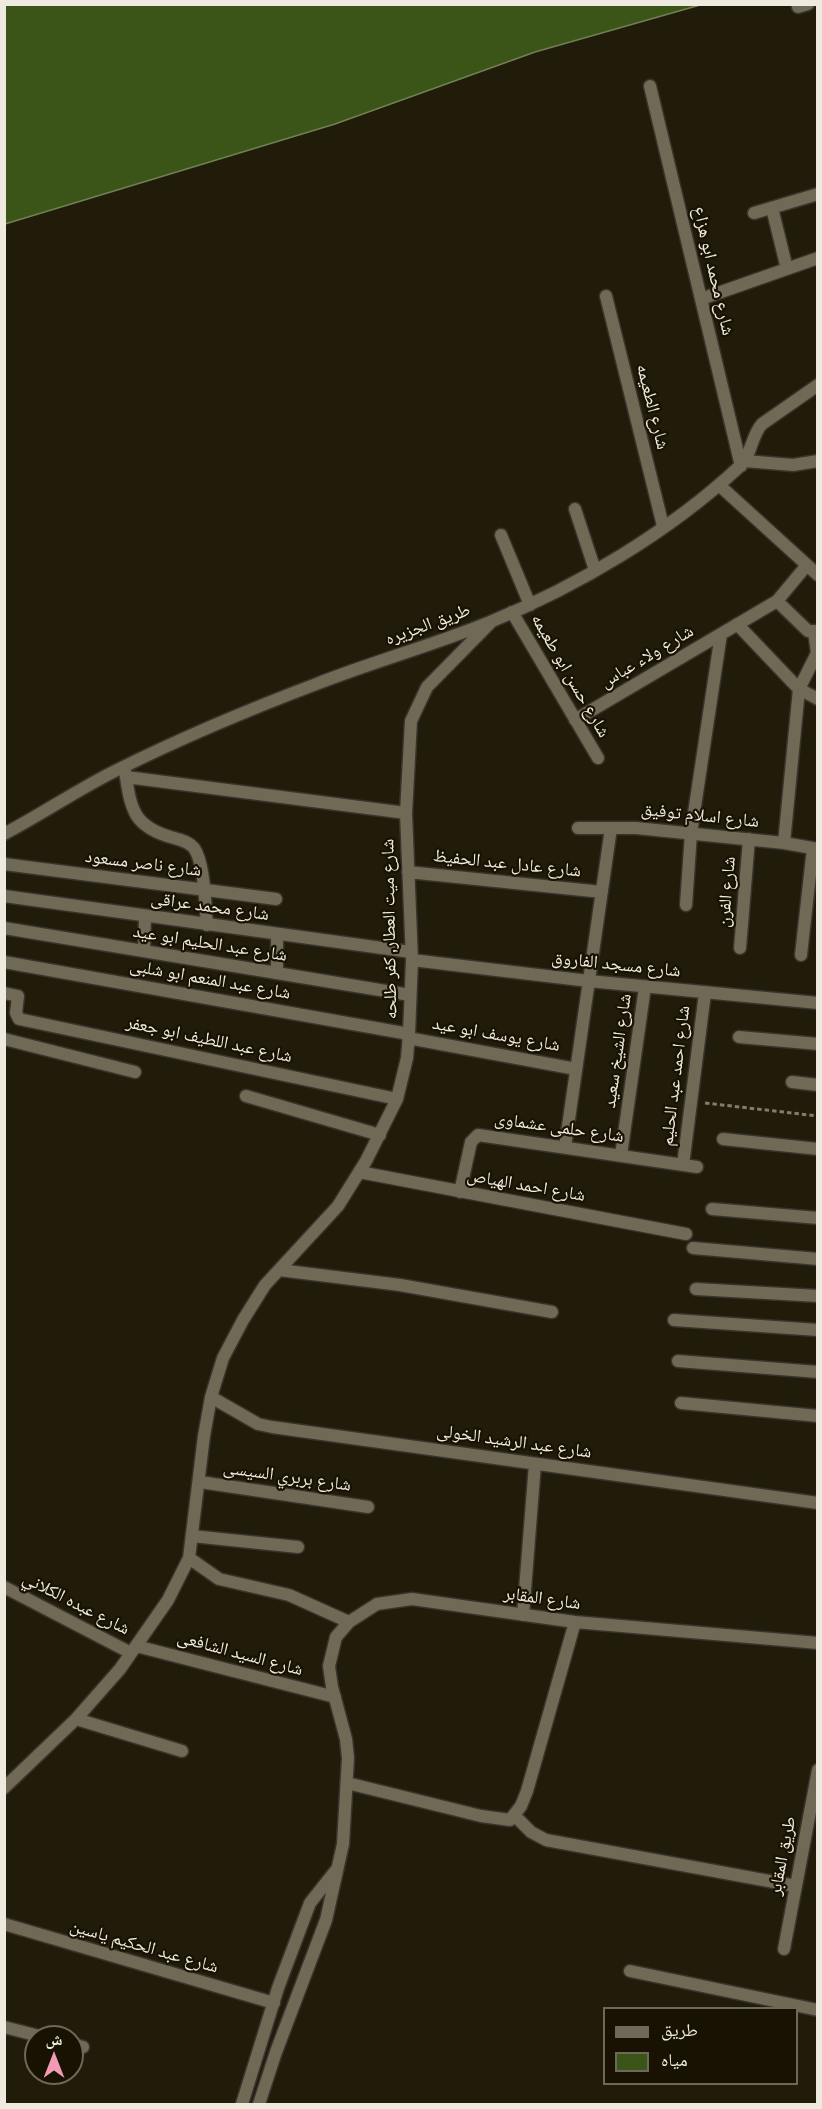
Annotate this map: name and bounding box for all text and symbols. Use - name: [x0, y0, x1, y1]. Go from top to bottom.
- street label: شارع محمد ابو هزاع: [688, 204, 738, 338]
- street label: شارع الطعيمه: [631, 362, 673, 452]
- street label: طريق الجزيره: [382, 600, 474, 650]
- street label: شارع حسن ابو طعيمه: [526, 610, 614, 742]
- street label: شارع ولاء عباس: [596, 621, 698, 693]
- street label: شارع اسلام توفيق: [640, 799, 760, 833]
- street label: شارع ميت العطار, كفر طلحه: [378, 839, 402, 1019]
- street label: شارع عادل عبد الحفيظ: [432, 845, 582, 883]
- street label: شارع ناصر مسعود: [84, 846, 202, 882]
- street label: شارع الفرن: [713, 856, 741, 928]
- street label: شارع محمد عراقى: [149, 888, 271, 926]
- street label: شارع عبد الحليم ابو عيد: [131, 921, 289, 967]
- street label: شارع مسجد الفاروق: [550, 947, 682, 983]
- street label: شارع عبد المنعم ابو شلبى: [128, 955, 292, 1005]
- street label: شارع الشيخ سعيد: [599, 992, 637, 1110]
- street label: شارع احمد عبد الحليم: [657, 1004, 695, 1148]
- street label: شارع عبد اللطيف ابو جعفر: [124, 1012, 294, 1068]
- street label: شارع يوسف ابو عيد: [430, 1013, 562, 1057]
- street label: شارع حلمى عشماوى: [493, 1108, 625, 1148]
- street label: شارع احمد الهياص: [465, 1165, 587, 1207]
- street label: شارع عبد الرشيد الخولى: [435, 1420, 593, 1464]
- street label: شارع بربري السيسى: [222, 1457, 352, 1497]
- street label: شارع عبده الكلاني: [19, 1568, 133, 1640]
- street label: شارع المقابر: [502, 1583, 582, 1615]
- street label: شارع السيد الشافعى: [175, 1627, 305, 1681]
- street label: طريق المقابر: [765, 1815, 801, 1897]
- street label: شارع عبد الحكيم ياسين: [67, 1915, 221, 1979]
- legend: [603, 2007, 798, 2085]
- text: طريق: [661, 2017, 698, 2042]
- north arrow: [24, 2025, 84, 2085]
- text: ش: [46, 2028, 62, 2050]
- text: مياه: [661, 2047, 688, 2072]

